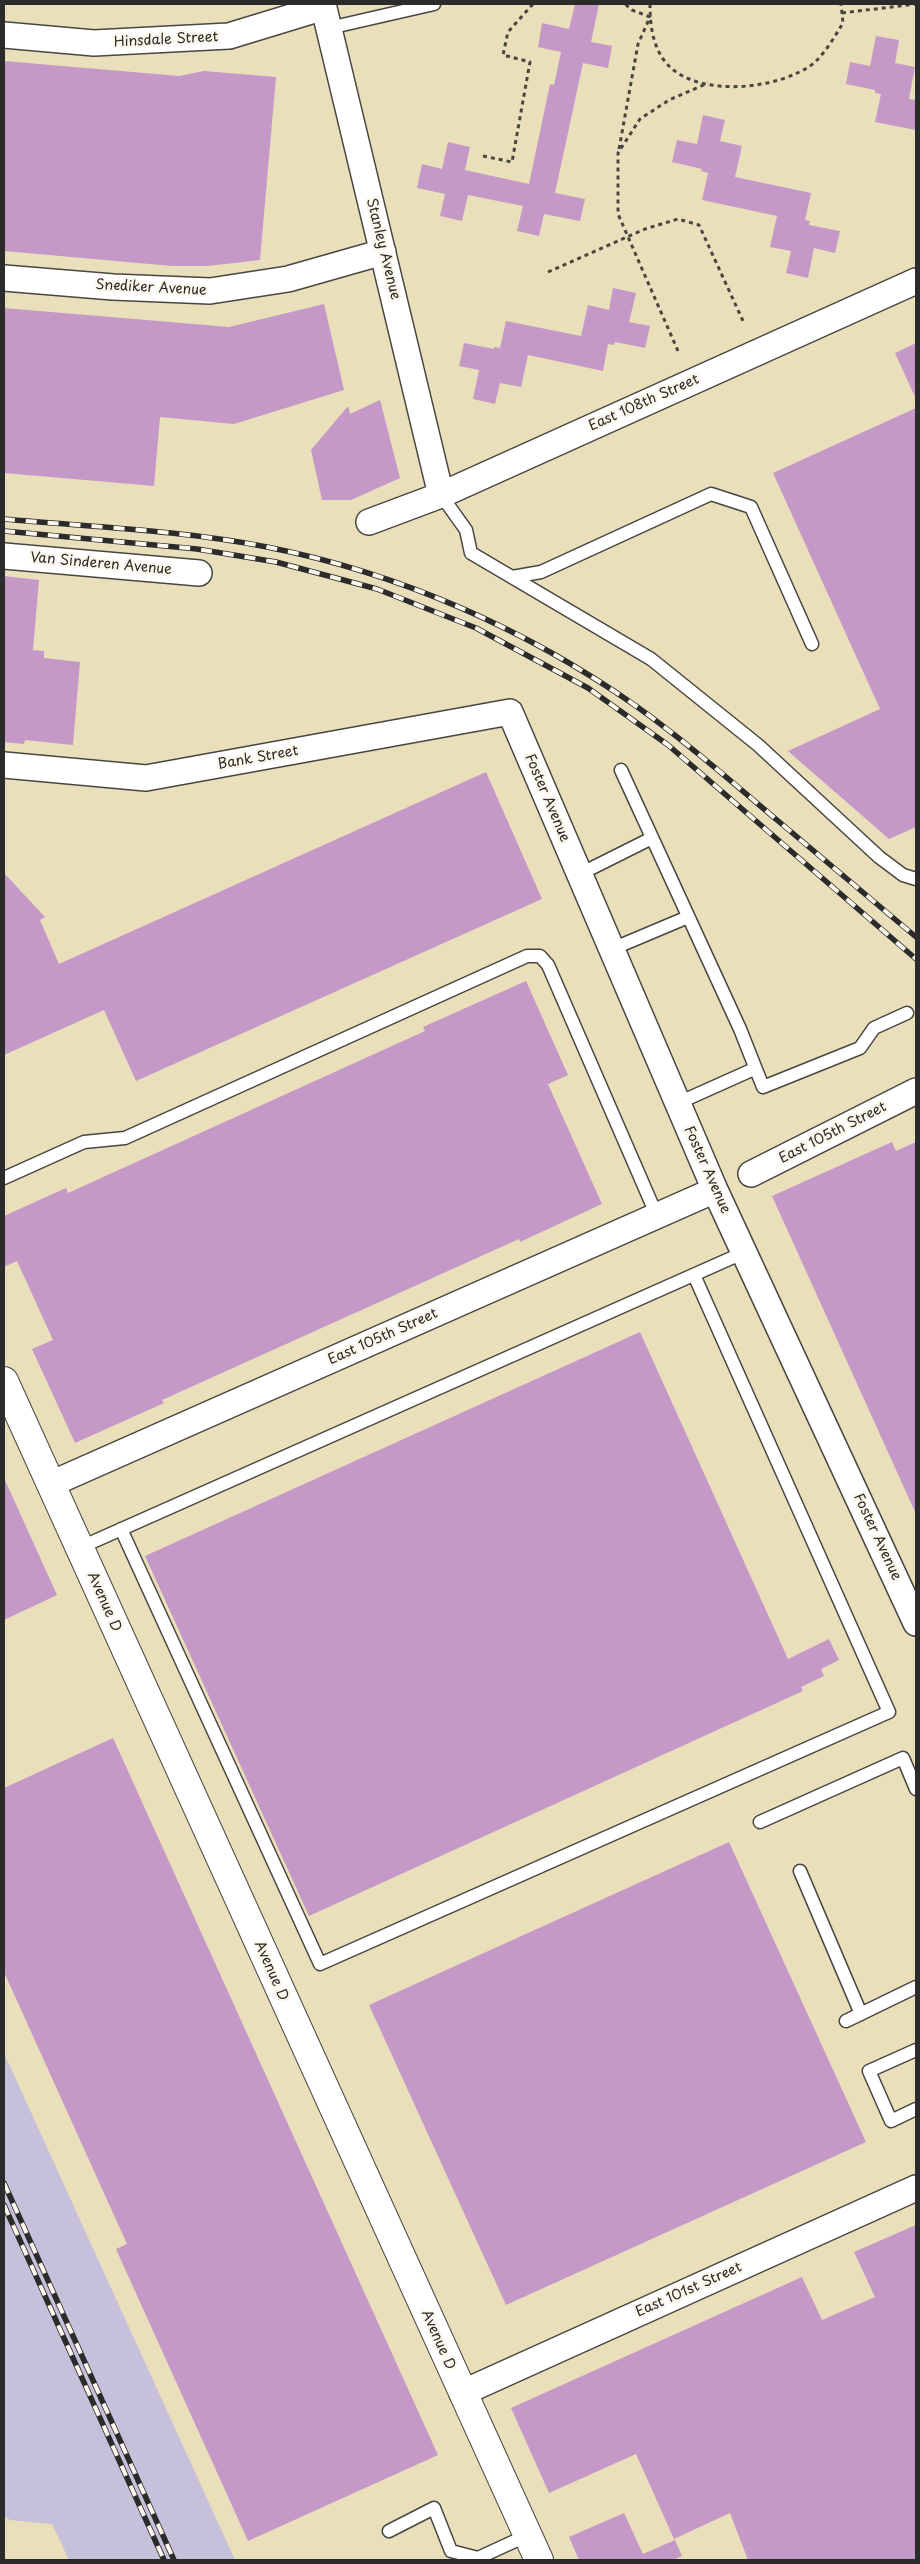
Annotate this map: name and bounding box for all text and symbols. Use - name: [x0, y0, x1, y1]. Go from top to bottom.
- street label: Hinsdale Street: [113, 29, 219, 51]
- street label: Stanley Avenue: [362, 197, 404, 301]
- street label: Snediker Avenue: [95, 277, 207, 299]
- street label: East 108th Street: [586, 371, 702, 435]
- street label: Van Sinderen Avenue: [30, 549, 172, 579]
- street label: Bank Street: [216, 743, 300, 773]
- street label: Foster Avenue: [521, 751, 573, 845]
- street label: East 105th Street: [777, 1099, 889, 1167]
- street label: Foster Avenue: [680, 1124, 734, 1216]
- street label: East 105th Street: [326, 1305, 440, 1369]
- street label: Foster Avenue: [850, 1491, 904, 1583]
- street label: Avenue D: [83, 1570, 125, 1634]
- street label: Avenue D: [250, 1939, 292, 2003]
- street label: East 101st Street: [633, 2259, 745, 2321]
- street label: Avenue D: [417, 2308, 459, 2372]

